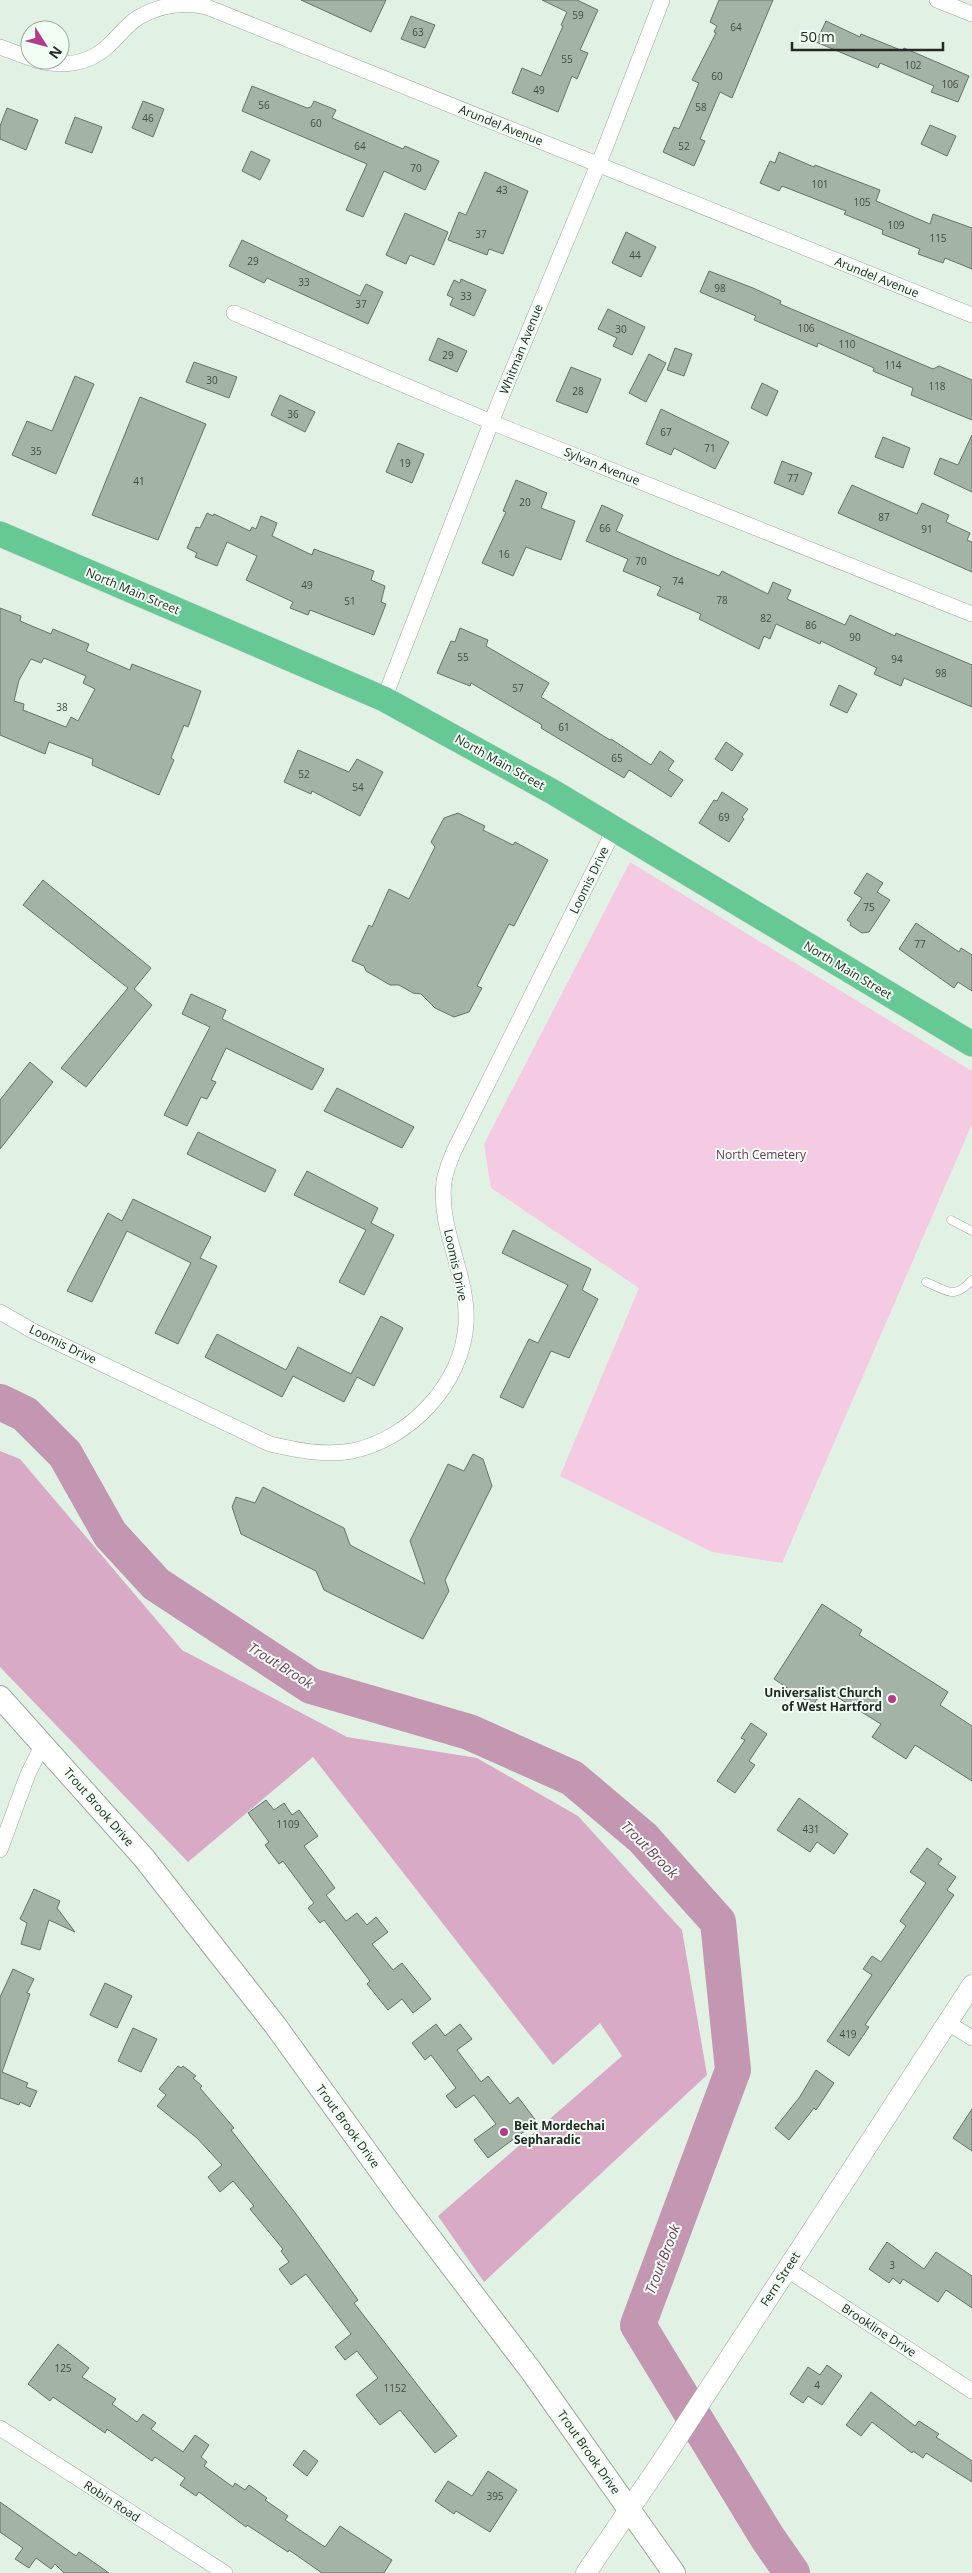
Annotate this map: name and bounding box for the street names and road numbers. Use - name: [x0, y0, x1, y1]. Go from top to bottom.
- street label: Arundel Avenue: [456, 100, 546, 150]
- street label: Arundel Avenue: [832, 252, 922, 302]
- street label: Whitman Avenue: [495, 301, 547, 397]
- street label: Sylvan Avenue: [561, 443, 643, 489]
- street label: North Main Street: [83, 564, 183, 618]
- street label: North Main Street: [452, 730, 548, 794]
- street label: Loomis Drive: [565, 843, 613, 917]
- street label: North Main Street: [801, 937, 895, 1003]
- street label: Loomis Drive: [440, 1227, 472, 1303]
- street label: Loomis Drive: [26, 1320, 100, 1368]
- street label: Trout Brook Drive: [60, 1764, 138, 1850]
- street label: Trout Brook Drive: [312, 2081, 384, 2171]
- street label: Fern Street: [756, 2248, 804, 2310]
- street label: Brookline Drive: [838, 2299, 920, 2361]
- street label: Trout Brook Drive: [554, 2406, 625, 2498]
- street label: Robin Road: [80, 2476, 144, 2526]

